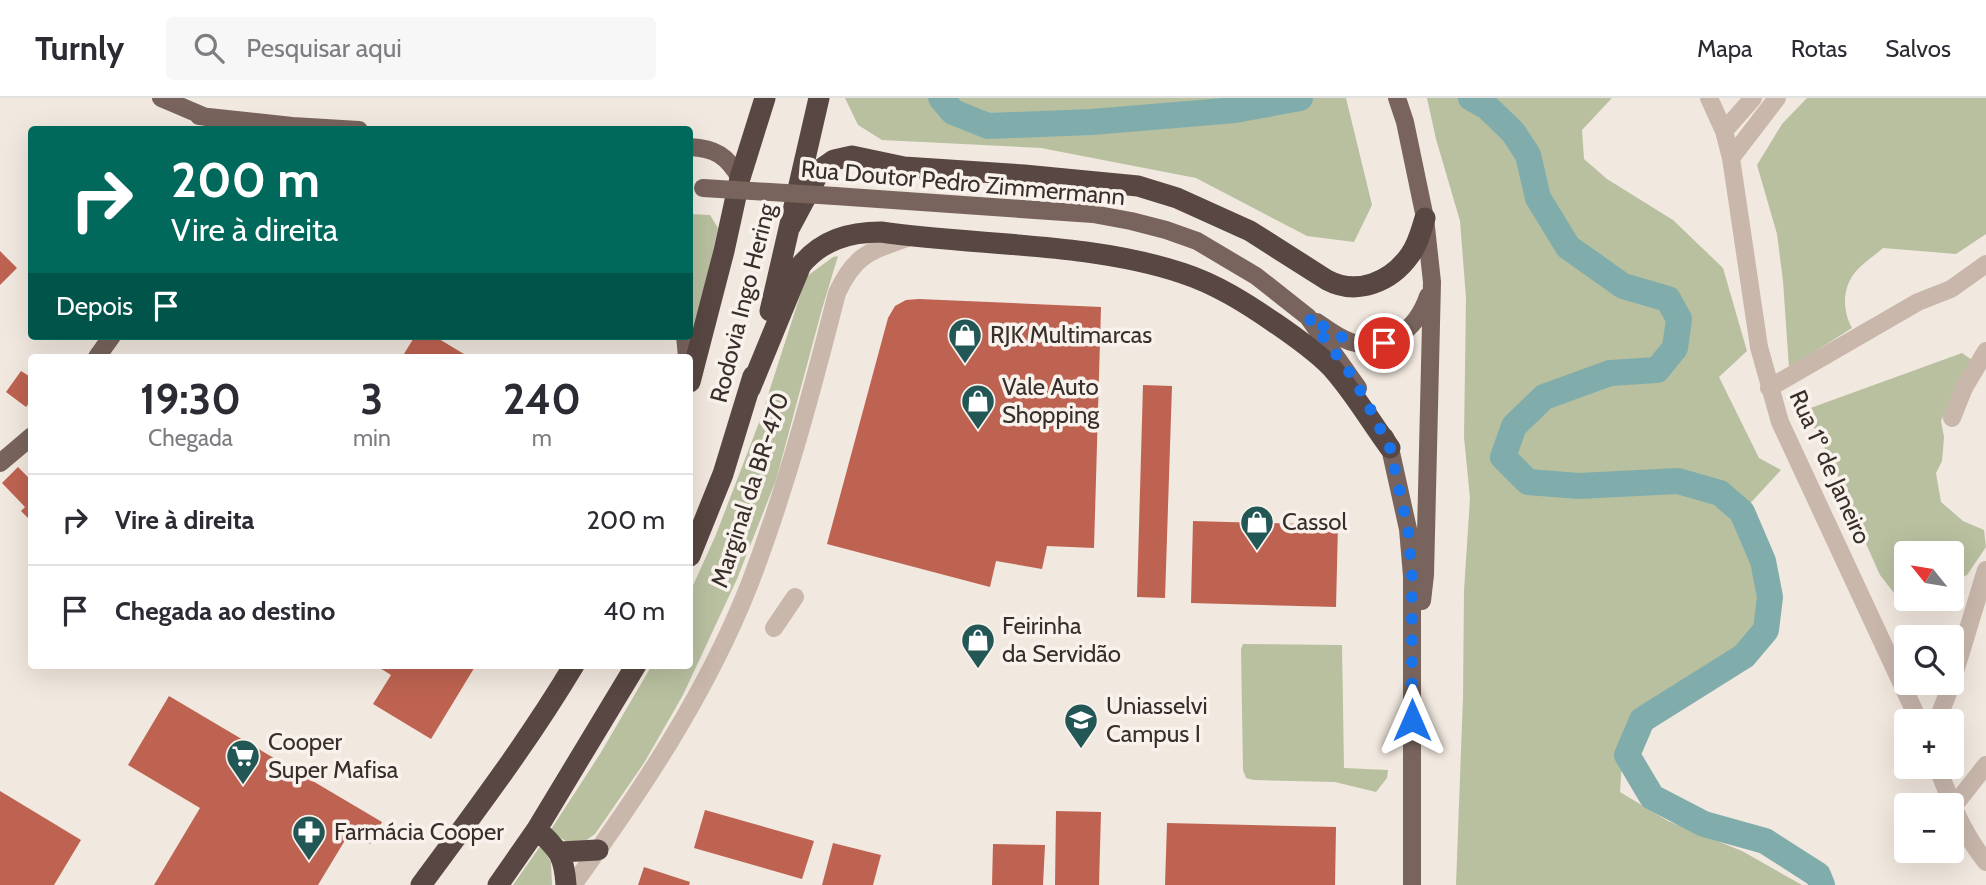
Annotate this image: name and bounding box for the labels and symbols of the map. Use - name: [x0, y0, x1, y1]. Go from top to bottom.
- street label: Rua Doutor Pedro Zimmermann: [800, 154, 1126, 211]
- street label: Rodovia Ingo Hering: [704, 199, 782, 405]
- pin: [1354, 313, 1414, 373]
- shop icon: RJK Multimarcas: [946, 316, 984, 365]
- place label: RJK Multimarcas: [990, 320, 1152, 349]
- place label: Vale Auto Shopping: [1002, 372, 1100, 429]
- shop icon: Vale Auto Shopping: [959, 382, 997, 431]
- street label: Rua 1º de Janeiro: [1784, 385, 1877, 548]
- street label: Marginal da BR-470: [704, 389, 795, 591]
- shop icon: Cassol: [1238, 503, 1276, 552]
- place label: Cassol: [1282, 507, 1347, 536]
- north arrow: [1894, 541, 1964, 611]
- place label: Feirinha da Servidão: [1002, 611, 1121, 668]
- shop icon: Feirinha da Servidão: [959, 621, 997, 670]
- position arrow: [1375, 683, 1449, 757]
- place label: Uniasselvi Campus I: [1106, 691, 1208, 748]
- school or university icon: Uniasselvi Campus I: [1062, 701, 1100, 750]
- place label: Cooper Super Mafisa: [268, 727, 399, 784]
- supermarket icon: Cooper Super Mafisa: [224, 737, 262, 786]
- pharmacy icon: Farmácia Cooper: [290, 813, 328, 862]
- place label: Farmácia Cooper: [334, 817, 504, 846]

